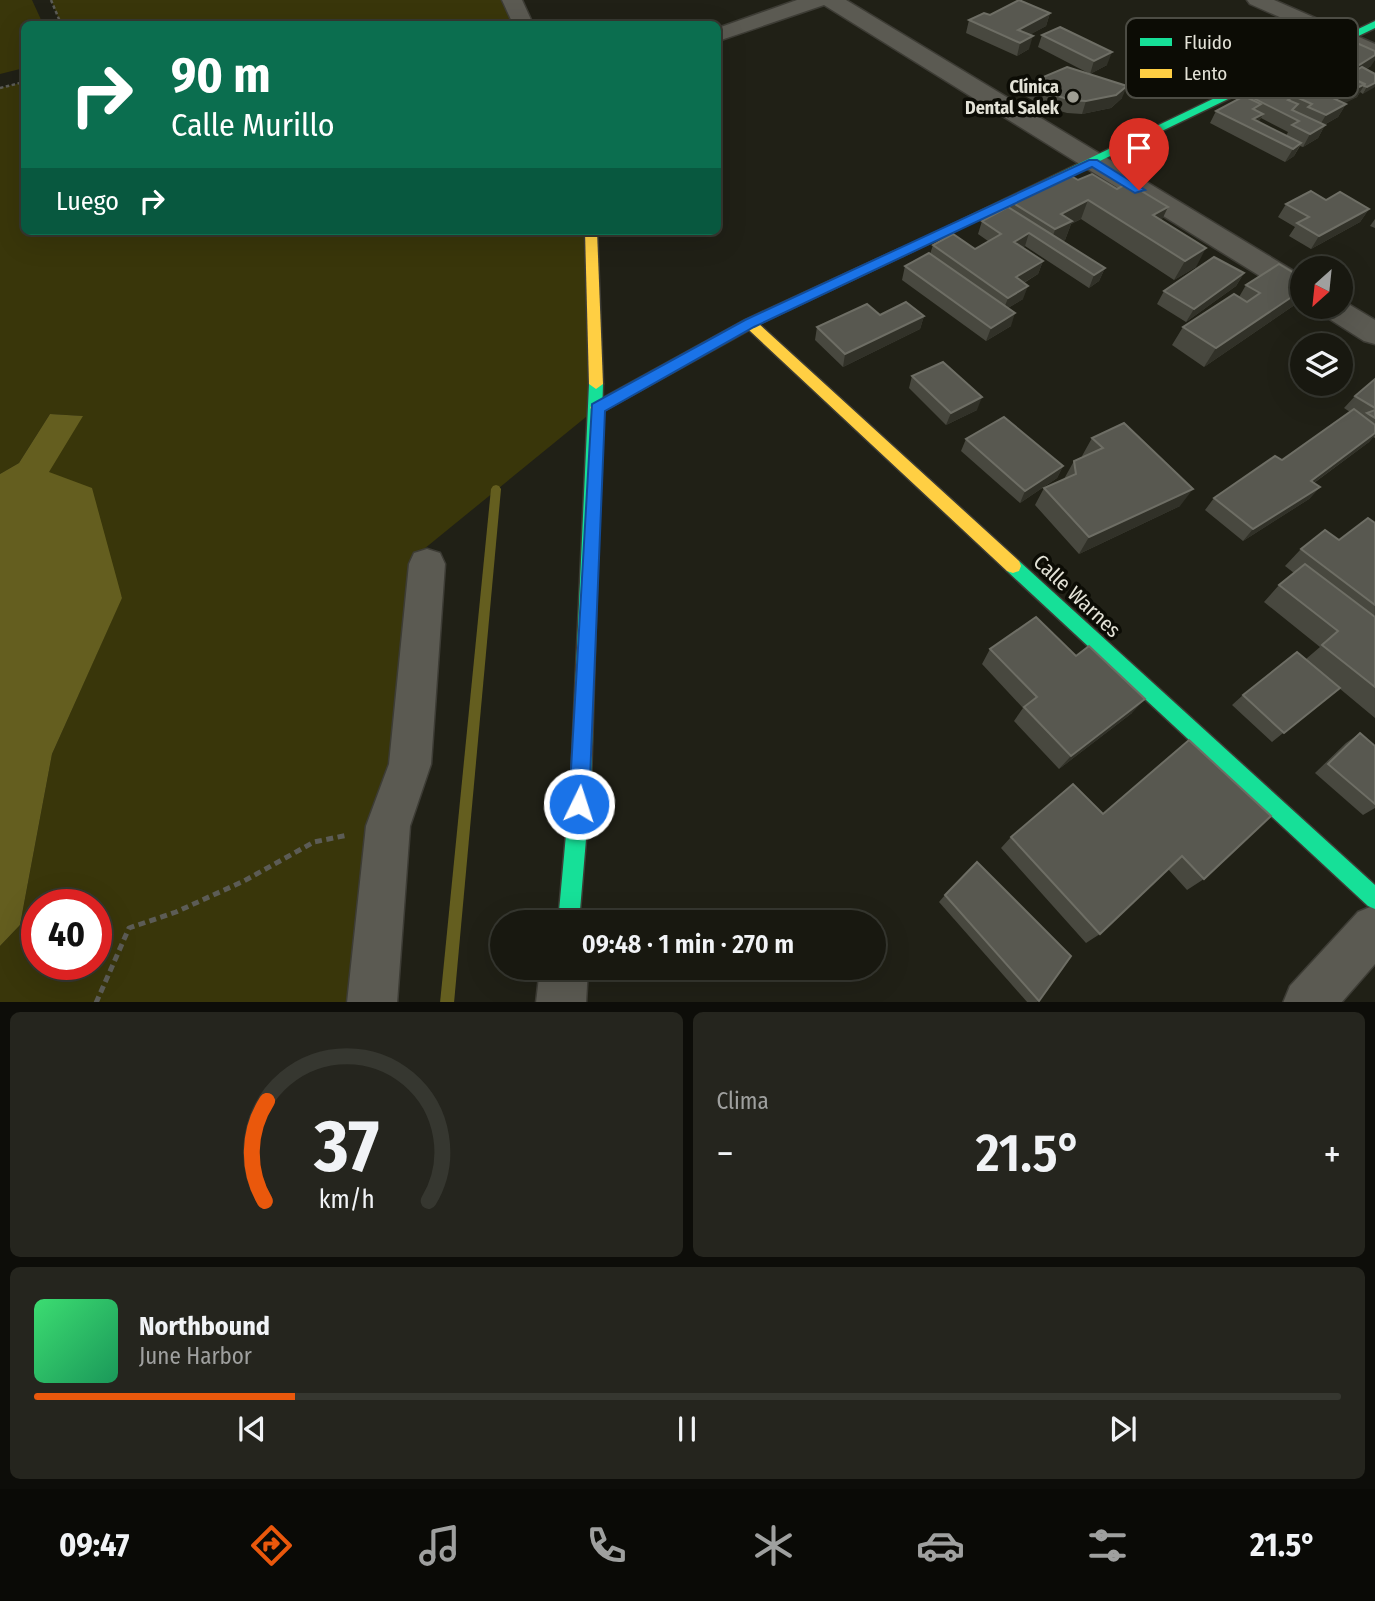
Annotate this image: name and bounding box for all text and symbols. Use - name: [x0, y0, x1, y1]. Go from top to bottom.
- legend: [1126, 18, 1358, 98]
- text: Fluido: [1184, 31, 1232, 54]
- text: 90 m: [171, 46, 271, 105]
- icon: right: [56, 49, 147, 140]
- text: Lento: [1184, 62, 1227, 85]
- place label: Clínica Dental Salek: [965, 76, 1060, 119]
- marker: Clínica Dental Salek: [1065, 89, 1081, 105]
- text: Calle Murillo: [171, 106, 335, 144]
- pin: [1109, 118, 1169, 190]
- icon: arrive: [1120, 129, 1158, 167]
- icon: right: [133, 182, 171, 220]
- text: Luego: [56, 186, 119, 217]
- north arrow: [1290, 256, 1353, 318]
- map controls: [1290, 256, 1353, 396]
- button: layers: [1290, 333, 1353, 396]
- street label: Calle Warnes: [1028, 549, 1126, 643]
- position arrow: [542, 767, 616, 841]
- speed limit sign: 40: [21, 889, 112, 980]
- text: 09:48 · 1 min · 270 m: [582, 929, 794, 960]
- text: Clima: [717, 1087, 769, 1115]
- text: 37: [313, 1103, 379, 1190]
- text: 21.5°: [976, 1122, 1082, 1185]
- text: −: [717, 1131, 734, 1177]
- text: +: [1324, 1131, 1341, 1177]
- text: km/h: [318, 1184, 374, 1214]
- text: Northbound: [139, 1311, 270, 1342]
- text: June Harbor: [139, 1342, 252, 1370]
- icon: previous: [233, 1410, 271, 1448]
- icon: pause: [668, 1410, 706, 1448]
- icon: next: [1104, 1410, 1142, 1448]
- icon: directions: [247, 1521, 296, 1570]
- icon: music: [415, 1521, 464, 1570]
- icon: phone: [582, 1521, 631, 1570]
- icon: climate: [749, 1521, 798, 1570]
- icon: car: [916, 1521, 965, 1570]
- icon: filters: [1083, 1521, 1132, 1570]
- text: 09:47: [59, 1526, 129, 1564]
- text: 21.5°: [1250, 1526, 1316, 1564]

